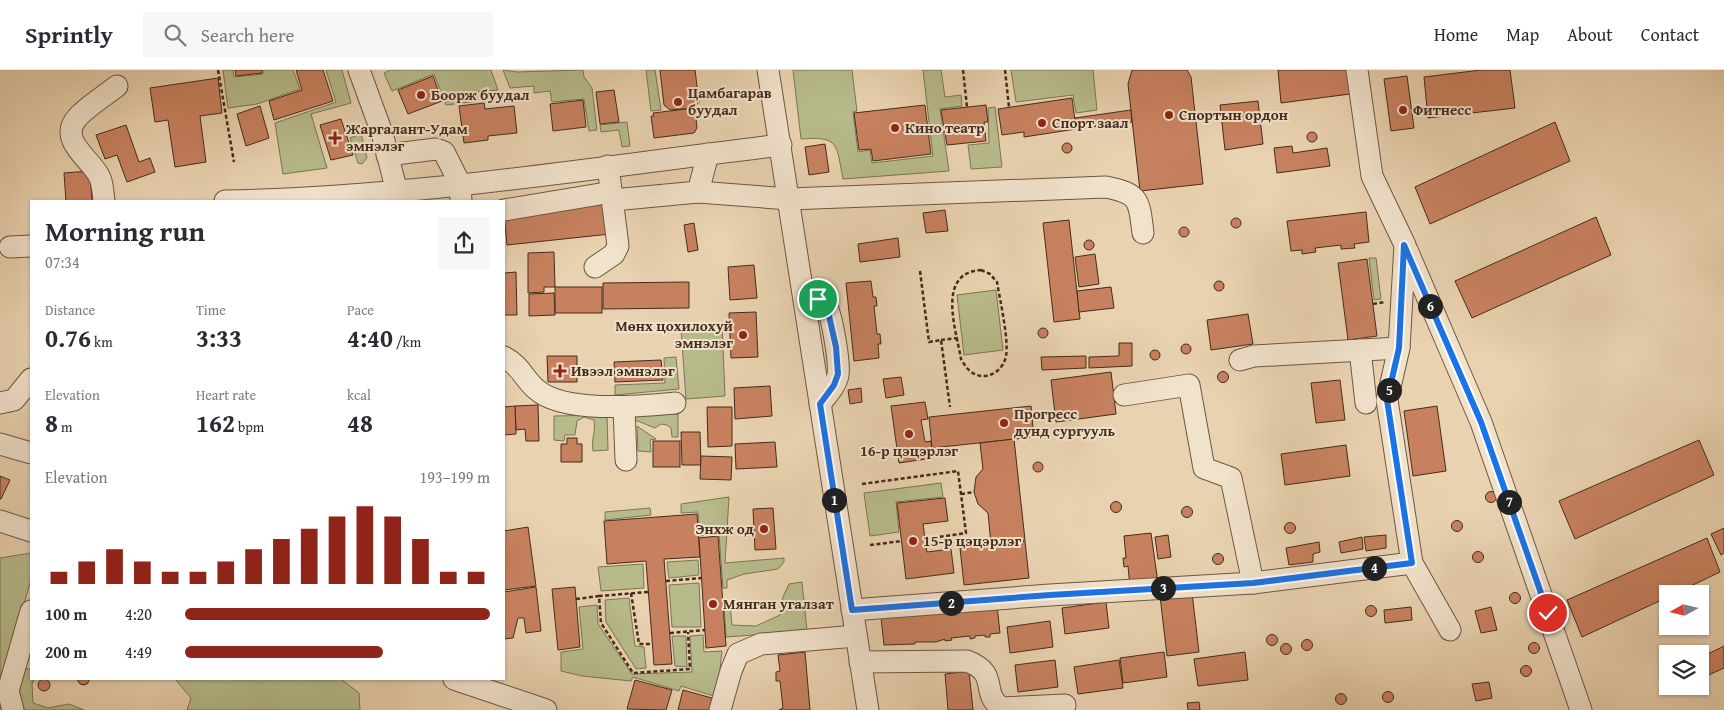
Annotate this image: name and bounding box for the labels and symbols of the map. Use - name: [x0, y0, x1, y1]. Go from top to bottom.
- place label: Цамбагарав буудал: [688, 82, 772, 120]
- place label: Боорж буудал: [431, 84, 530, 105]
- marker: Боорж буудал: [415, 89, 427, 101]
- marker: Цамбагарав буудал: [672, 96, 684, 108]
- place label: Фитнесс: [1413, 99, 1471, 120]
- place label: Спортын ордон: [1179, 104, 1288, 125]
- marker: Фитнесс: [1397, 104, 1409, 116]
- marker: Спортын ордон: [1163, 109, 1175, 121]
- place label: Спорт заал: [1052, 112, 1129, 133]
- place label: Кино театр: [905, 117, 985, 138]
- marker: Спорт заал: [1036, 117, 1048, 129]
- place label: Жаргалант-Удам эмнэлэг: [345, 118, 468, 156]
- marker: Кино театр: [889, 122, 901, 134]
- marker: Жаргалант-Удам эмнэлэг: [328, 131, 342, 145]
- pin: [797, 278, 839, 320]
- pin: 6: [1418, 294, 1442, 318]
- place label: Мөнх цохилохуй эмнэлэг: [615, 315, 734, 353]
- marker: Мөнх цохилохуй эмнэлэг: [737, 329, 749, 341]
- place label: Ивээл эмнэлэг: [571, 360, 675, 381]
- marker: Ивээл эмнэлэг: [553, 364, 567, 378]
- pin: 5: [1376, 378, 1402, 402]
- place label: Прогресс дунд сургууль: [1014, 403, 1115, 441]
- marker: Прогресс дунд сургууль: [998, 417, 1010, 429]
- marker: 16-р цэцэрлэг: [903, 428, 915, 440]
- place label: 16-р цэцэрлэг: [860, 440, 958, 461]
- pin: 1: [822, 488, 846, 512]
- pin: 7: [1496, 490, 1522, 514]
- place label: Энхж од: [695, 518, 754, 539]
- marker: Энхж од: [758, 523, 770, 535]
- place label: 15-р цэцэрлэг: [923, 530, 1021, 551]
- marker: 15-р цэцэрлэг: [907, 535, 919, 547]
- pin: 4: [1362, 556, 1386, 580]
- pin: 3: [1150, 576, 1176, 600]
- north arrow: [1659, 585, 1709, 635]
- pin: 2: [938, 590, 964, 616]
- pin: [1527, 592, 1569, 634]
- place label: Мянган угалзат: [723, 593, 835, 614]
- marker: Мянган угалзат: [707, 598, 719, 610]

